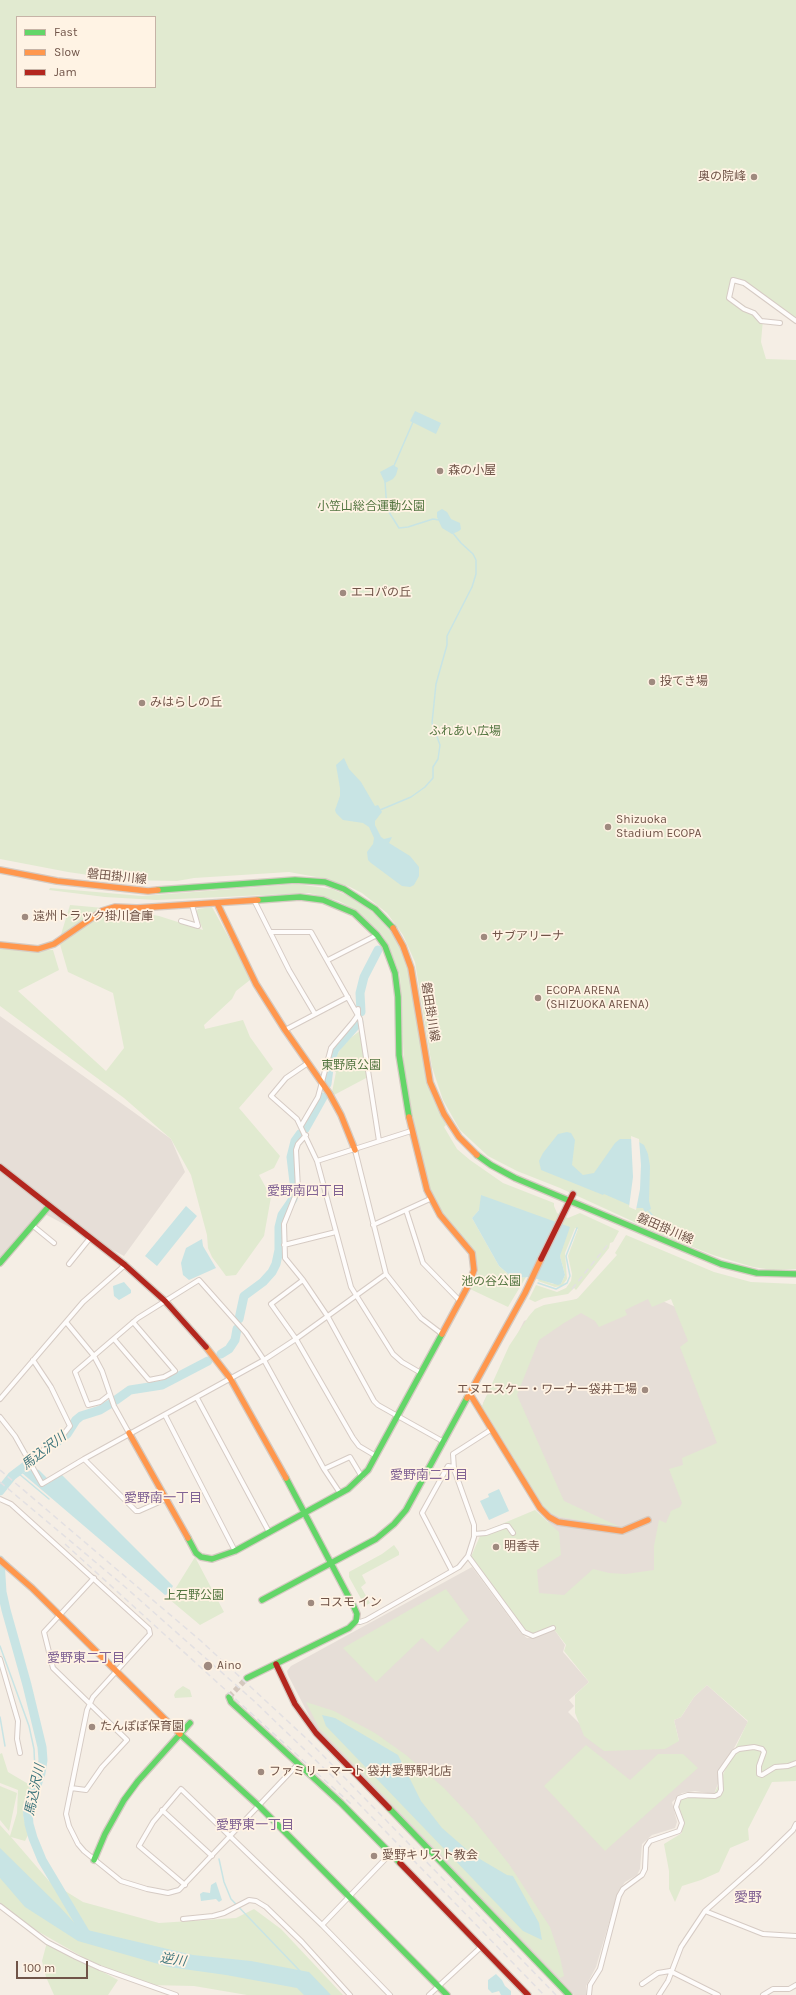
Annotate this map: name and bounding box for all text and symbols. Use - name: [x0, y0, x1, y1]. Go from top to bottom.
- legend: [16, 16, 156, 88]
- text: Fast: [54, 25, 77, 39]
- text: Slow: [54, 45, 80, 59]
- text: Jam: [54, 65, 77, 79]
- place label: 奥の院峰: [698, 170, 746, 184]
- marker: 奥の院峰: [749, 172, 759, 182]
- place label: 森の小屋: [448, 464, 496, 478]
- marker: 森の小屋: [435, 466, 445, 476]
- park label: 小笠山総合運動公園: [317, 500, 425, 514]
- place label: エコパの丘: [351, 586, 411, 600]
- marker: エコパの丘: [338, 588, 348, 598]
- place label: 投てき場: [660, 675, 708, 689]
- marker: 投てき場: [647, 677, 657, 687]
- place label: みはらしの丘: [150, 696, 222, 710]
- marker: みはらしの丘: [137, 698, 147, 708]
- park label: ふれあい広場: [429, 725, 501, 739]
- place label: Shizuoka Stadium ECOPA: [616, 813, 701, 841]
- marker: Shizuoka Stadium ECOPA: [603, 822, 613, 832]
- street label: 磐田掛川線: [86, 867, 148, 887]
- place label: 遠州トラック掛川倉庫: [33, 910, 153, 924]
- marker: 遠州トラック掛川倉庫: [20, 912, 30, 922]
- place label: サブアリーナ: [492, 930, 564, 944]
- marker: サブアリーナ: [479, 932, 489, 942]
- street label: 磐田掛川線: [418, 981, 442, 1043]
- place label: ECOPA ARENA (SHIZUOKA ARENA): [546, 984, 649, 1012]
- marker: ECOPA ARENA (SHIZUOKA ARENA): [533, 993, 543, 1003]
- park label: 東野原公園: [321, 1059, 381, 1073]
- district label: 愛野南四丁目: [267, 1183, 345, 1199]
- street label: 磐田掛川線: [635, 1211, 695, 1247]
- park label: 池の谷公園: [461, 1275, 521, 1289]
- place label: エヌエスケー・ワーナー袋井工場: [457, 1383, 637, 1397]
- marker: エヌエスケー・ワーナー袋井工場: [640, 1385, 650, 1395]
- water label: 馬込沢川: [19, 1429, 69, 1473]
- district label: 愛野南二丁目: [390, 1467, 468, 1483]
- district label: 愛野南一丁目: [124, 1490, 202, 1506]
- place label: 明香寺: [504, 1540, 540, 1554]
- marker: 明香寺: [491, 1542, 501, 1552]
- park label: 上石野公園: [164, 1589, 224, 1603]
- place label: コスモ イン: [319, 1596, 382, 1610]
- marker: コスモ イン: [306, 1598, 316, 1608]
- district label: 愛野東二丁目: [47, 1650, 125, 1666]
- place label: Aino: [217, 1659, 241, 1673]
- marker: Aino: [202, 1660, 214, 1672]
- place label: たんぽぽ保育園: [100, 1720, 184, 1734]
- marker: たんぽぽ保育園: [87, 1722, 97, 1732]
- water label: 馬込沢川: [22, 1763, 48, 1817]
- place label: ファミリーマート 袋井愛野駅北店: [269, 1765, 452, 1779]
- marker: ファミリーマート 袋井愛野駅北店: [256, 1767, 266, 1777]
- district label: 愛野東一丁目: [216, 1817, 294, 1833]
- place label: 愛野キリスト教会: [382, 1849, 478, 1863]
- marker: 愛野キリスト教会: [369, 1851, 379, 1861]
- district label: 愛野: [734, 1890, 762, 1906]
- water label: 逆川: [159, 1950, 187, 1970]
- scale bar: [18, 1953, 90, 1979]
- text: 100 m: [23, 1961, 55, 1975]

